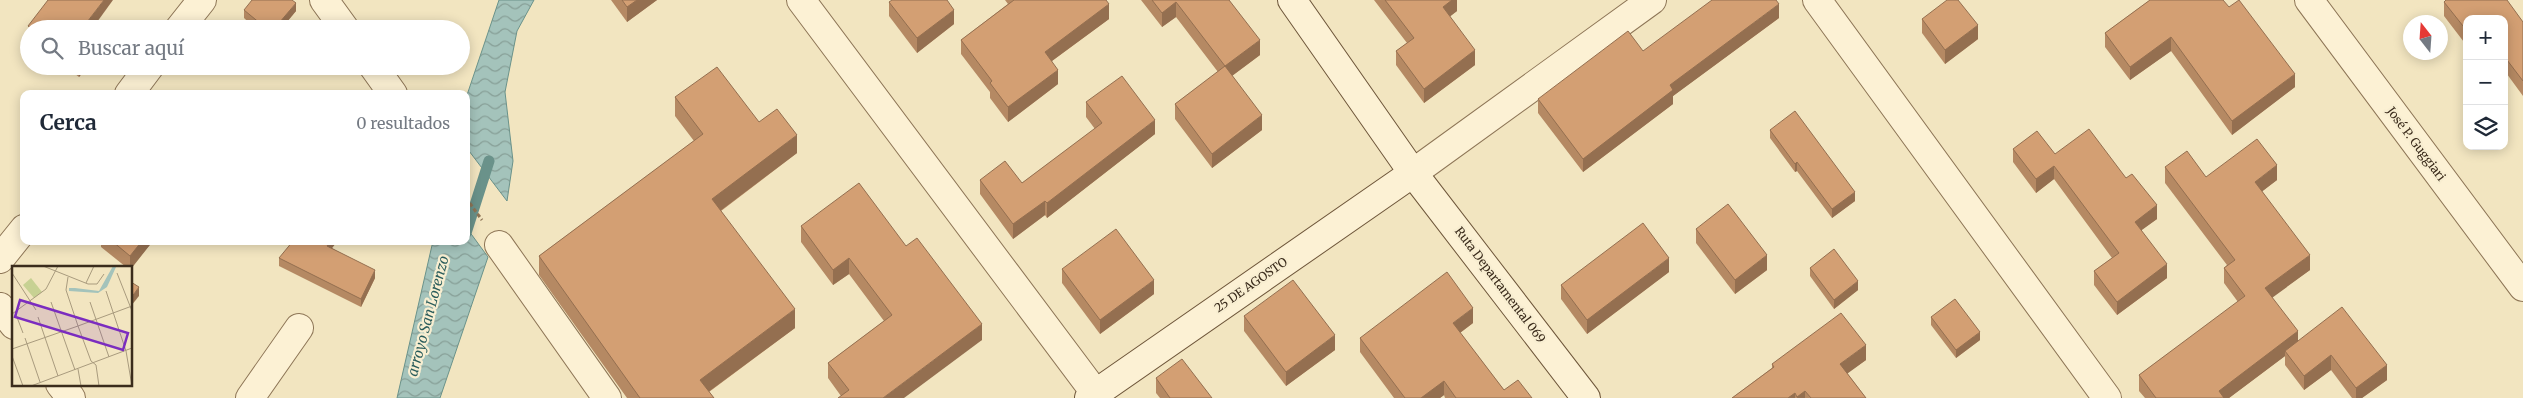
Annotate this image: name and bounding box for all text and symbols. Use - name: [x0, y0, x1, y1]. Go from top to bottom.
- north arrow: [2403, 15, 2448, 60]
- map controls: [2463, 15, 2508, 150]
- button: +: [2463, 15, 2508, 60]
- search box: [20, 20, 470, 75]
- icon: search: [38, 34, 66, 62]
- text: Buscar aquí: [78, 36, 184, 60]
- button: −: [2463, 60, 2508, 105]
- street label: José P. Guggiari: [2383, 103, 2449, 184]
- button: layers: [2463, 105, 2508, 150]
- text: Cerca: [40, 109, 97, 136]
- text: 0 resultados: [356, 113, 450, 133]
- street label: Ruta Departamental 069: [1452, 224, 1549, 346]
- water label: arroyo San Lorenzo: [403, 254, 453, 378]
- street label: 25 DE AGOSTO: [1211, 254, 1290, 315]
- inset map: [12, 266, 132, 386]

